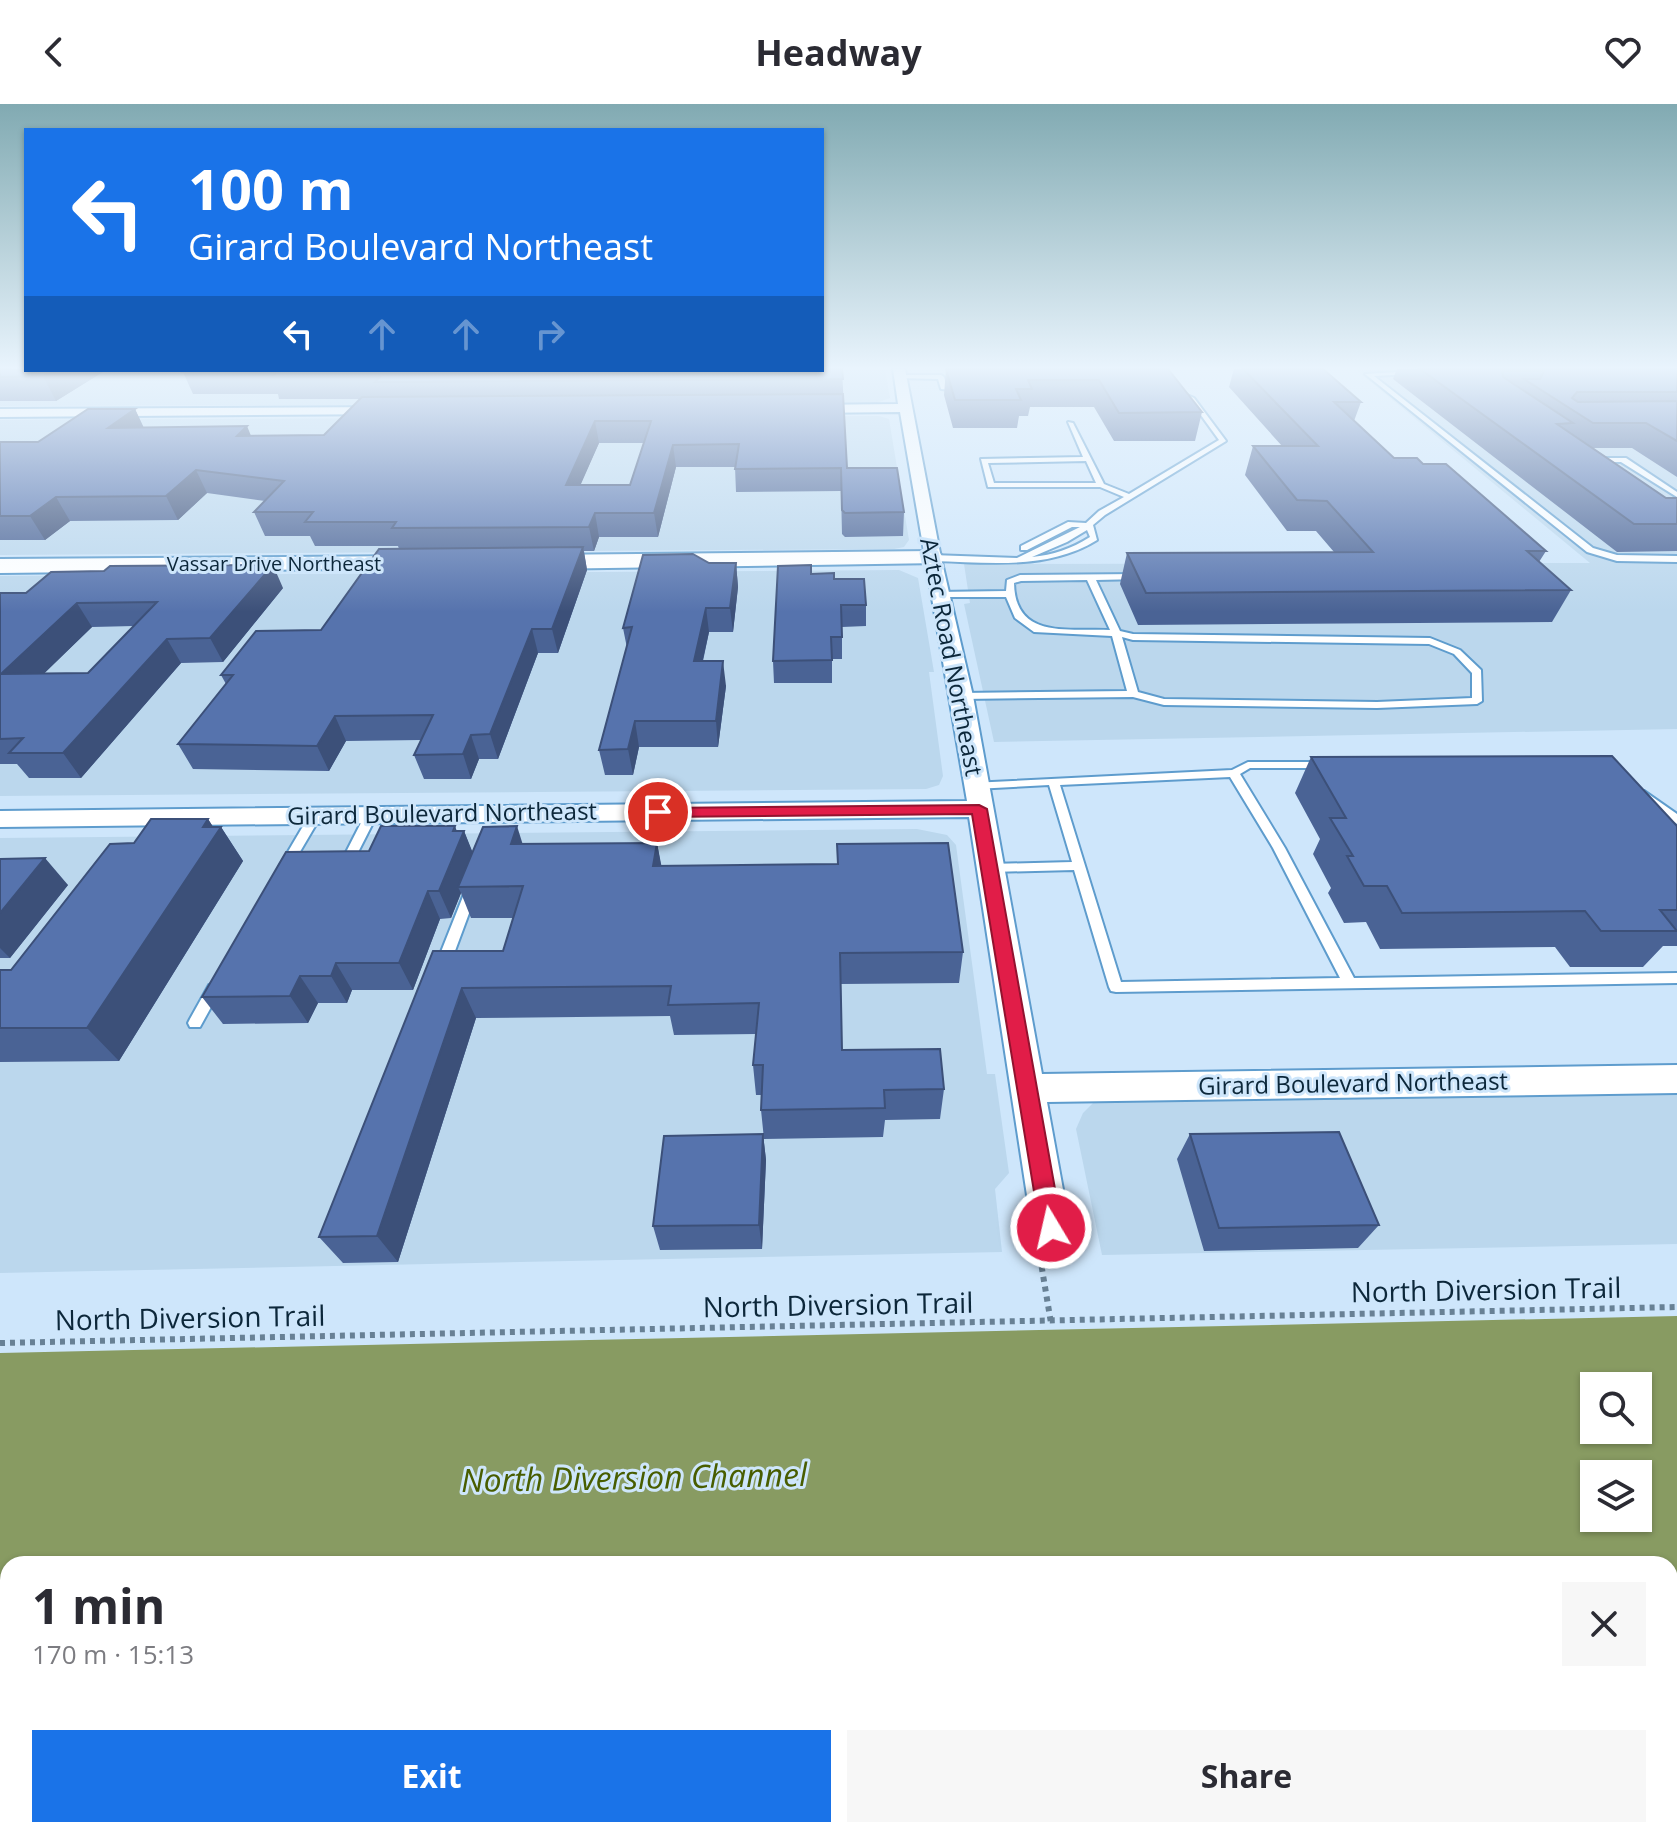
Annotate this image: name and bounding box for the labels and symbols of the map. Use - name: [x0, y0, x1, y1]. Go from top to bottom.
- street label: Aztec Road Northeast: [913, 535, 992, 779]
- street label: Vassar Drive Northeast: [167, 550, 381, 577]
- pin: [624, 778, 692, 846]
- street label: Girard Boulevard Northeast: [287, 793, 597, 832]
- street label: Girard Boulevard Northeast: [1198, 1063, 1508, 1102]
- position arrow: [1009, 1186, 1093, 1270]
- street label: North Diversion Trail: [1350, 1268, 1622, 1310]
- street label: North Diversion Trail: [702, 1283, 974, 1325]
- street label: North Diversion Trail: [54, 1296, 326, 1338]
- water label: North Diversion Channel: [461, 1452, 808, 1501]

